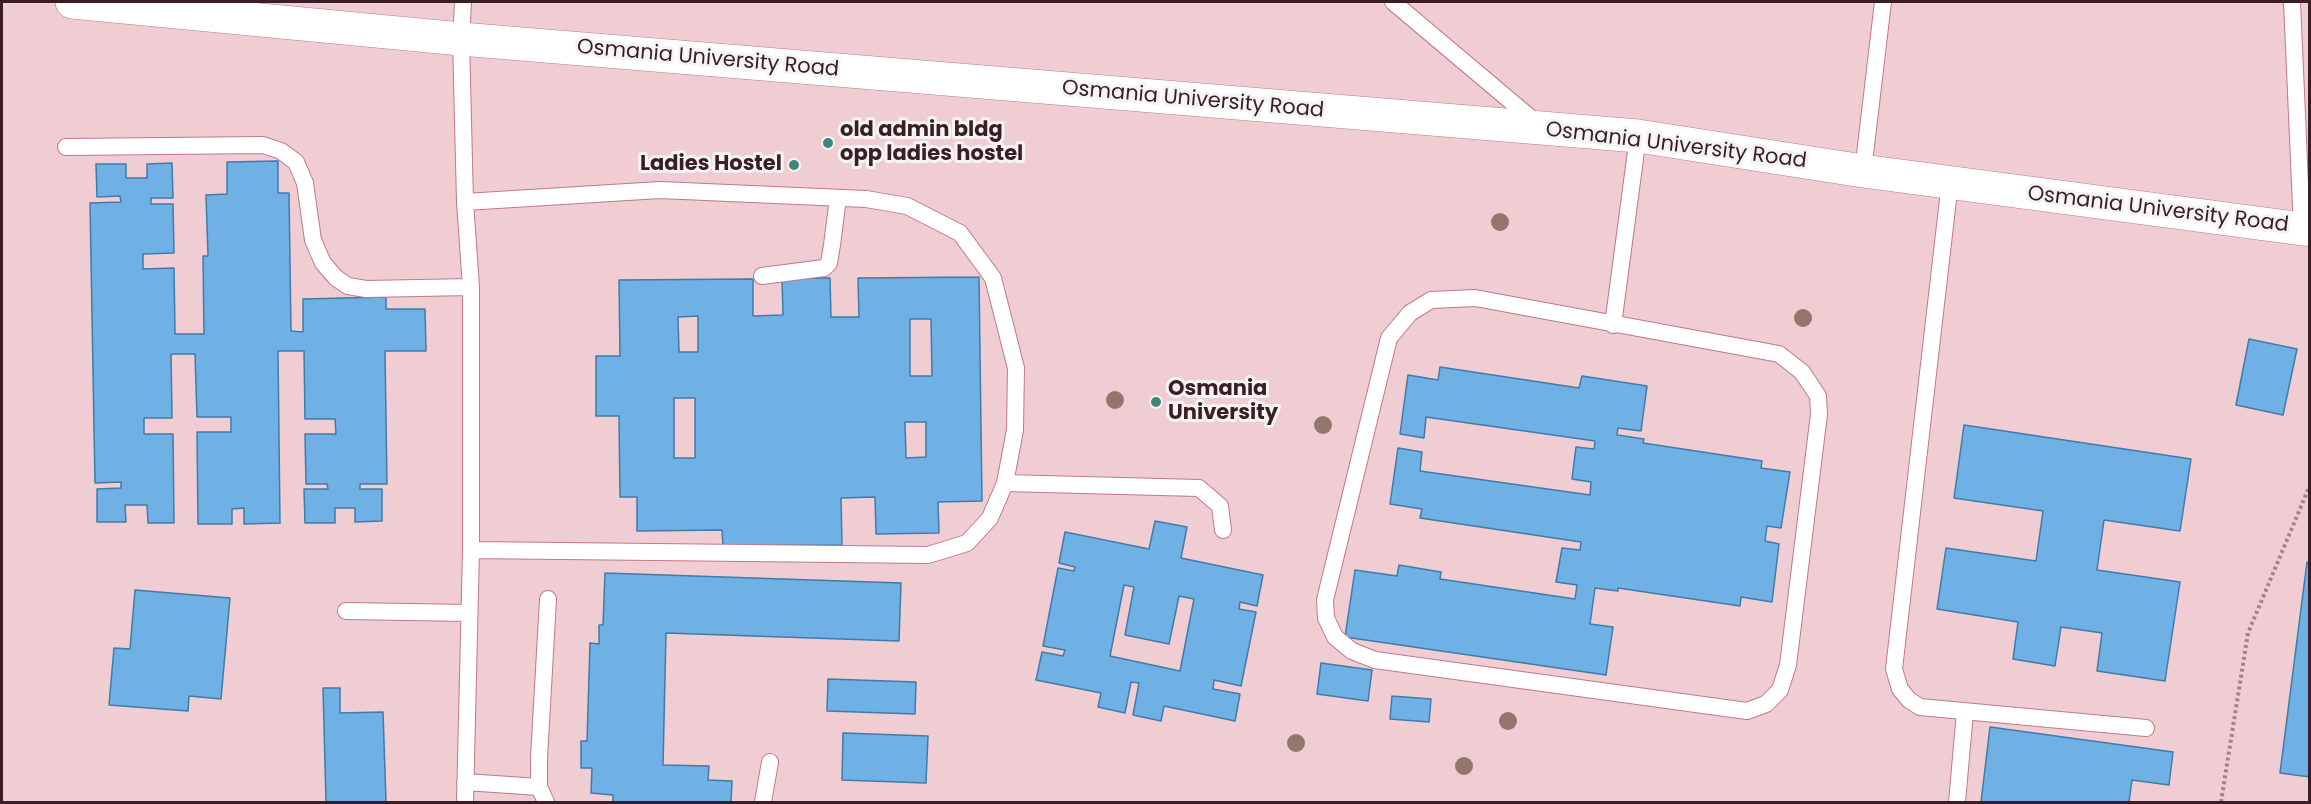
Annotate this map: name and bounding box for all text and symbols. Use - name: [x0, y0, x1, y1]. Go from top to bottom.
- street label: Osmania University Road: [576, 35, 840, 83]
- street label: Osmania University Road: [1061, 76, 1325, 124]
- street label: Osmania University Road: [1544, 117, 1808, 175]
- place label: old admin bldg opp ladies hostel: [840, 118, 1023, 168]
- marker: old admin bldg opp ladies hostel: [821, 136, 835, 150]
- place label: Ladies Hostel: [640, 152, 782, 178]
- marker: Ladies Hostel: [787, 158, 801, 172]
- street label: Osmania University Road: [2026, 181, 2290, 239]
- place label: Osmania University: [1168, 377, 1278, 427]
- marker: Osmania University: [1149, 395, 1163, 409]

